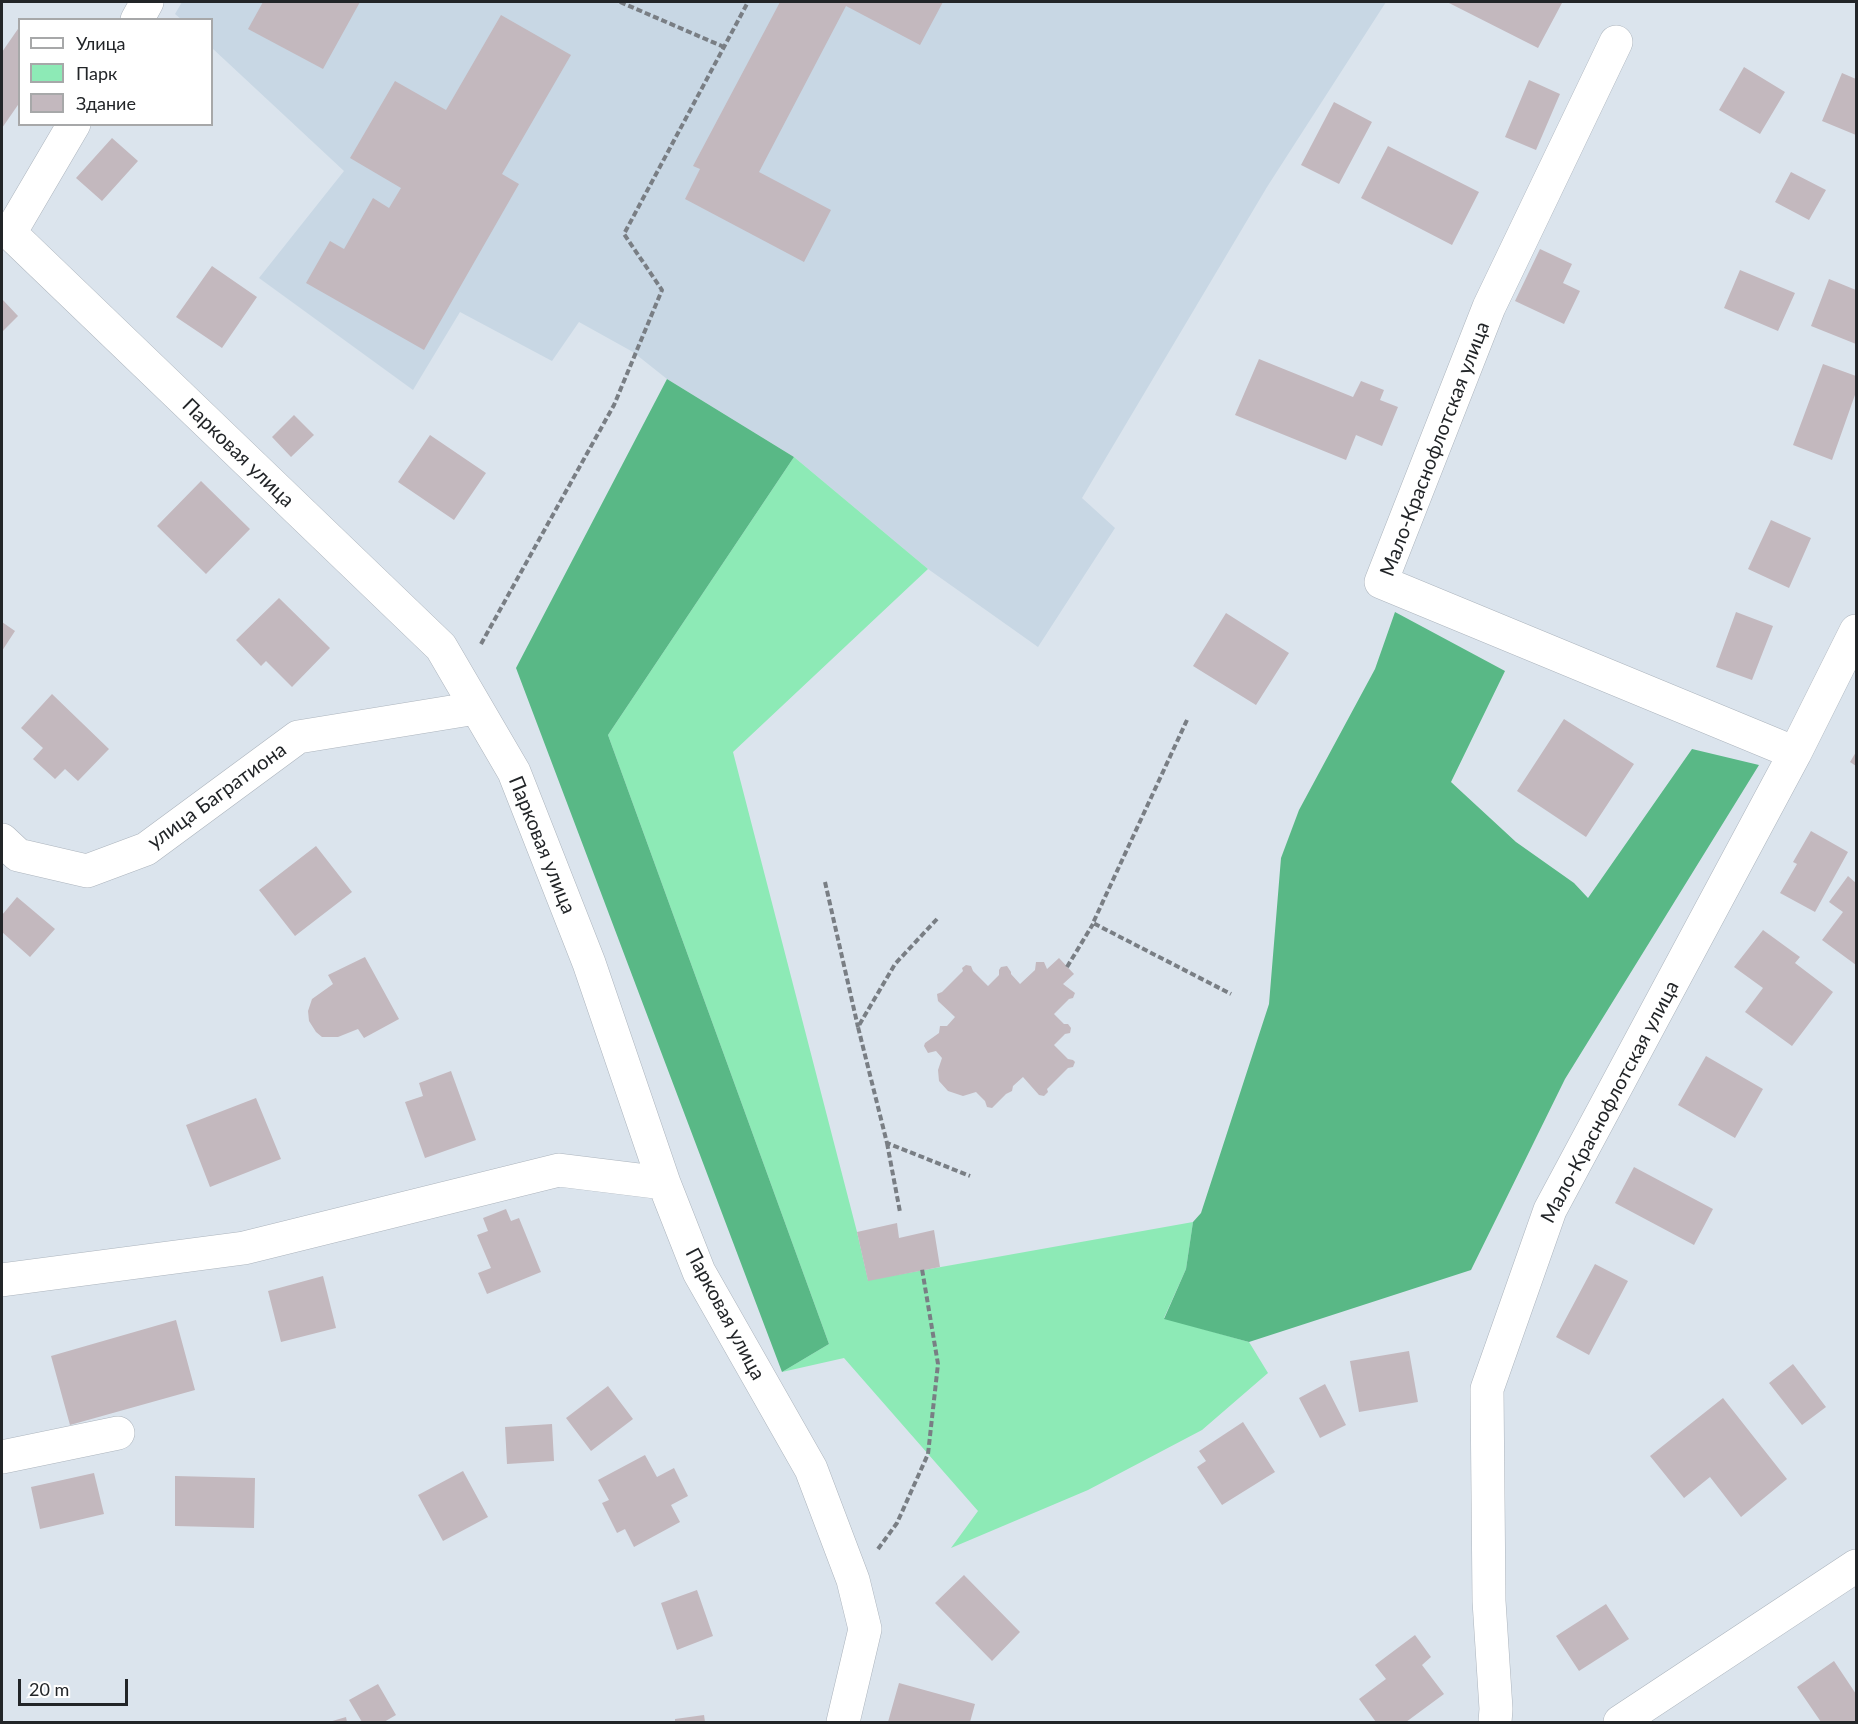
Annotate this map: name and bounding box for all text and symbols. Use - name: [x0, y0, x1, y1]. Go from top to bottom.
- legend: [18, 18, 213, 126]
- text: Улица: [76, 32, 126, 54]
- text: Парк: [76, 62, 117, 84]
- text: Здание: [76, 92, 136, 114]
- street label: Мало-Краснофлотская улица: [1375, 318, 1495, 580]
- street label: Парковая улица: [177, 394, 299, 512]
- street label: улица Багратиона: [143, 738, 291, 854]
- street label: Парковая улица: [503, 773, 581, 917]
- street label: Мало-Краснофлотская улица: [1536, 977, 1684, 1227]
- street label: Парковая улица: [680, 1244, 770, 1384]
- scale bar: [21, 1667, 130, 1705]
- text: 20 m: [29, 1678, 69, 1700]

